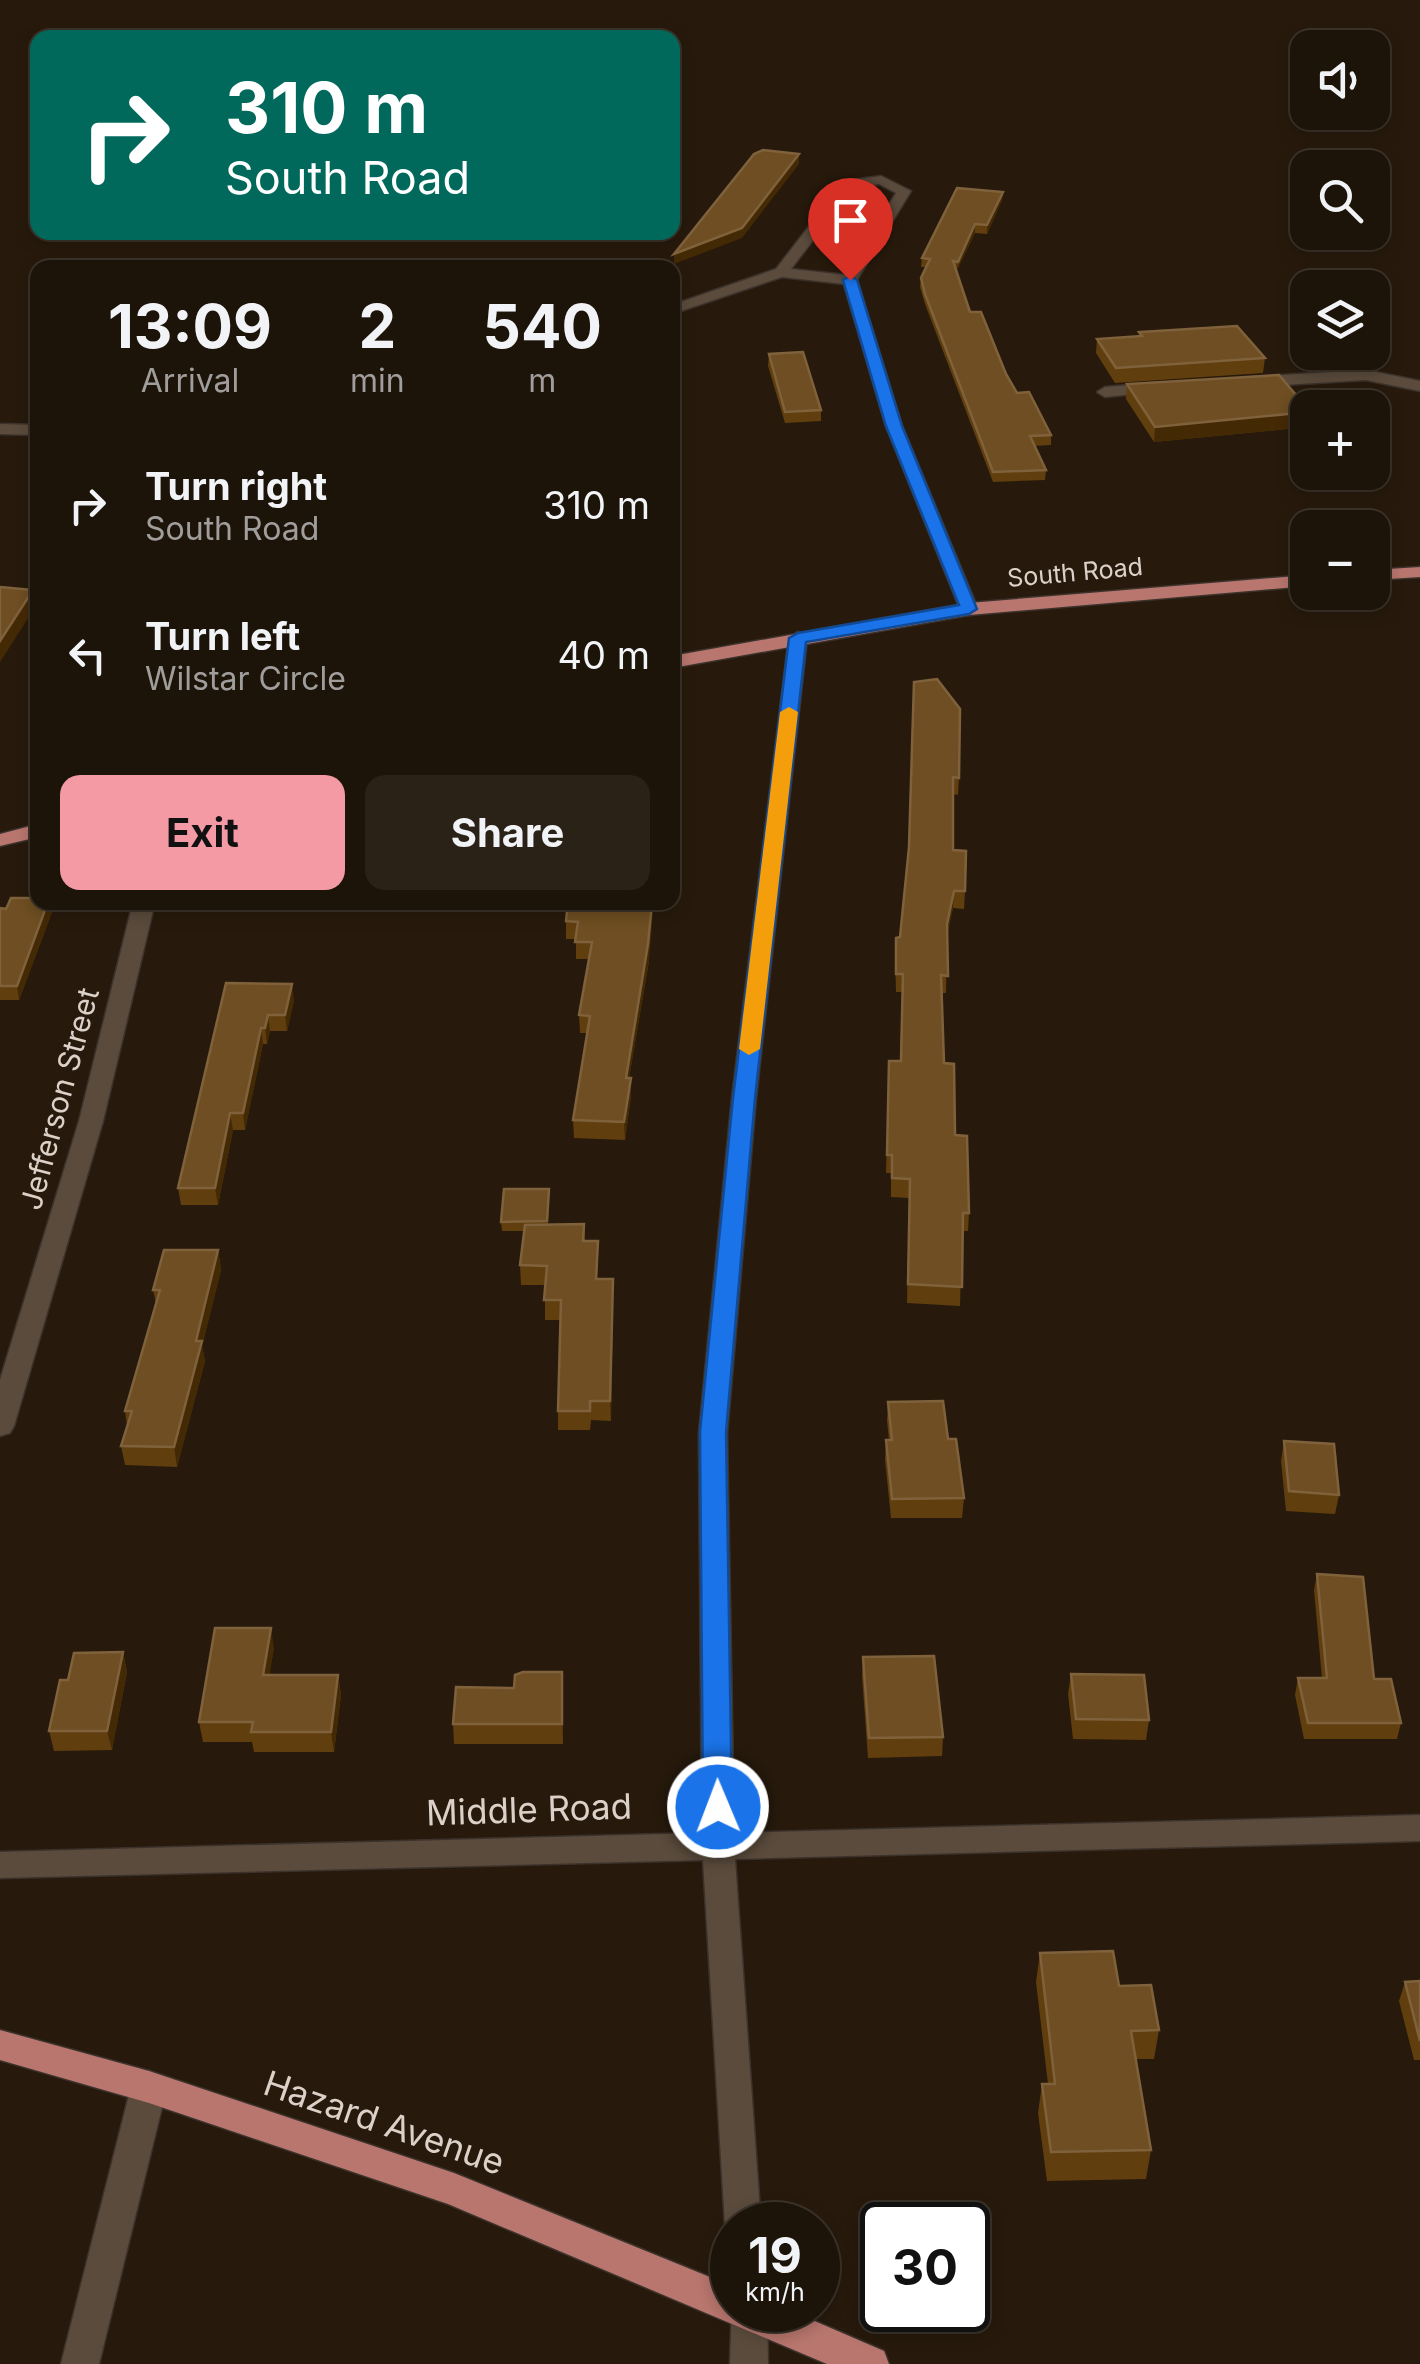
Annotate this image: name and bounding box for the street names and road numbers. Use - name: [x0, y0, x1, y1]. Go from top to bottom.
- street label: South Road: [1006, 551, 1144, 593]
- street label: Jefferson Street: [12, 984, 106, 1214]
- street label: Middle Road: [425, 1784, 633, 1834]
- street label: Hazard Avenue: [259, 2061, 510, 2183]

